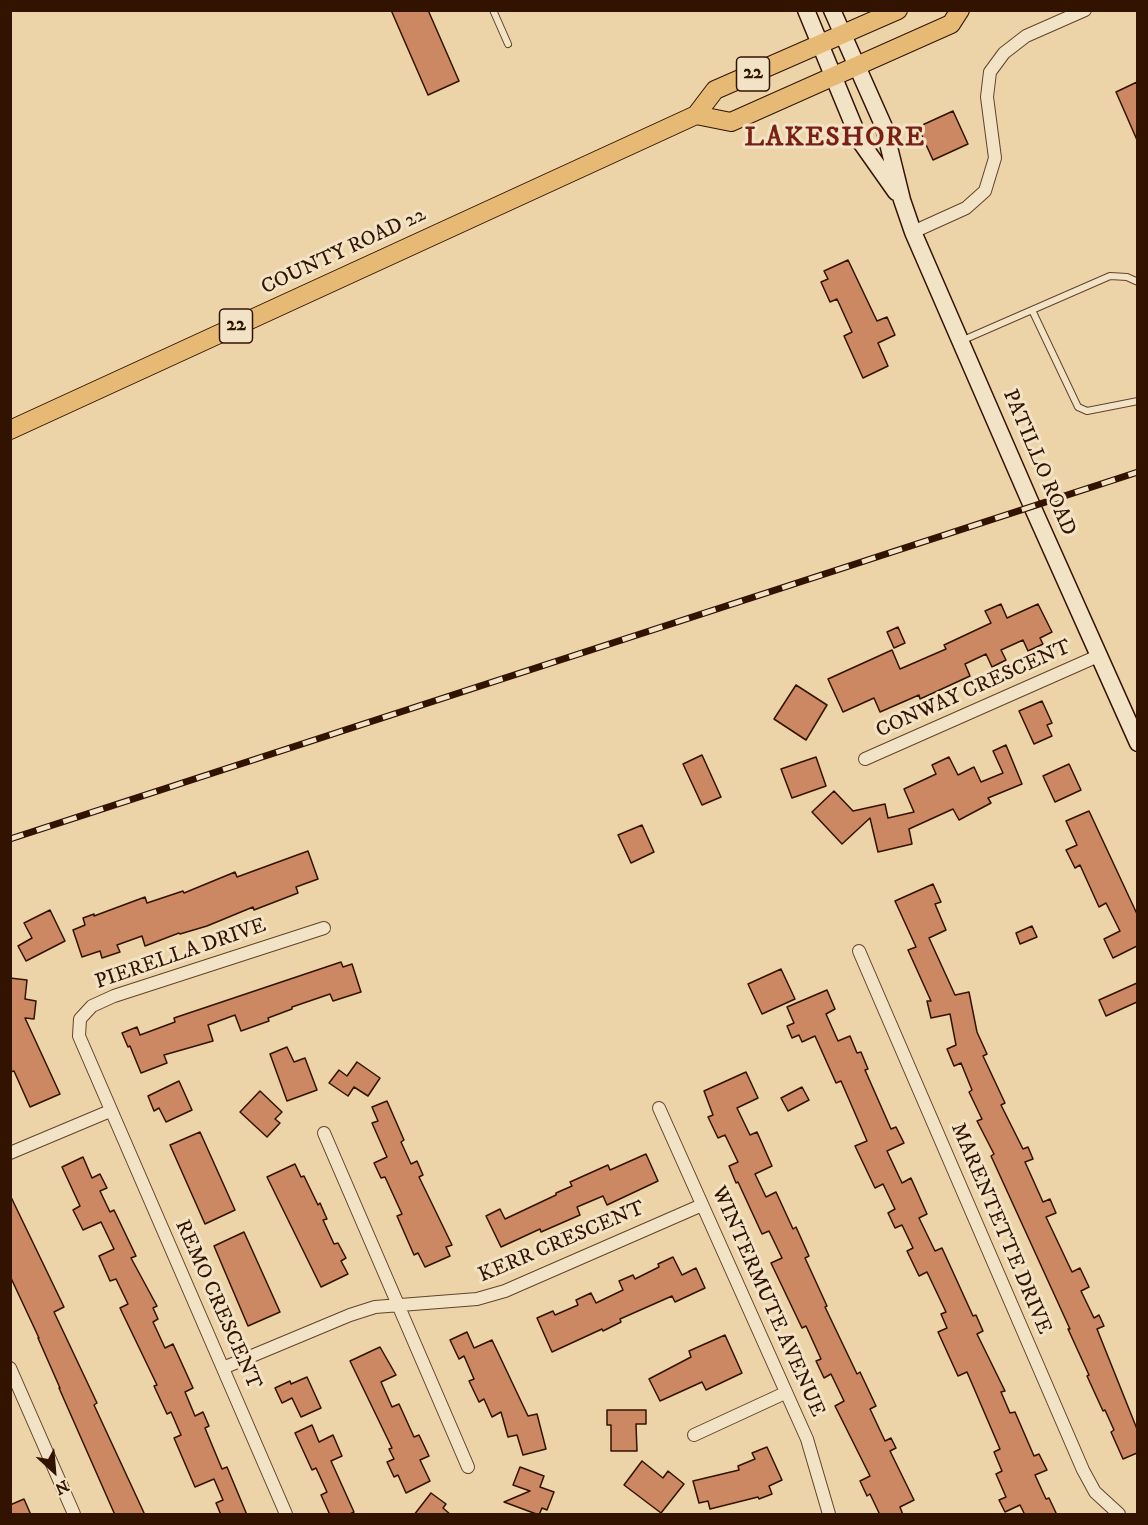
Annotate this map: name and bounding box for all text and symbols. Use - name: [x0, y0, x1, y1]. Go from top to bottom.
- road number: 22: [736, 57, 770, 91]
- district label: LAKESHORE: [744, 123, 926, 155]
- street label: COUNTY ROAD 22: [258, 203, 430, 301]
- road number: 22: [220, 309, 252, 343]
- street label: PATILLO ROAD: [996, 386, 1080, 540]
- street label: CONWAY CRESCENT: [873, 636, 1075, 744]
- street label: PIERELLA DRIVE: [92, 914, 270, 996]
- street label: MARENTETTE DRIVE: [944, 1120, 1056, 1338]
- street label: WINTERMUTE AVENUE: [705, 1183, 829, 1421]
- street label: KERR CRESCENT: [475, 1197, 649, 1289]
- street label: REMO CRESCENT: [168, 1216, 266, 1394]
- north arrow: [24, 1441, 84, 1501]
- text: N: [52, 1475, 72, 1499]

